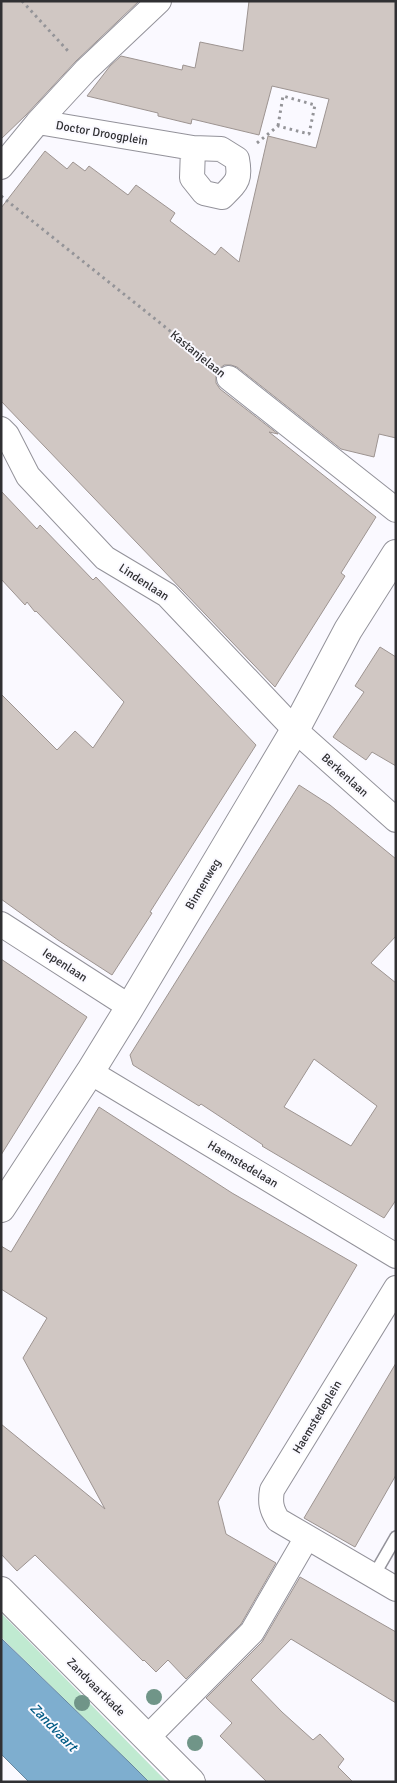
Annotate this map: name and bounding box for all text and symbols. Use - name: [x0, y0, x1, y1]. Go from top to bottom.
- street label: Doctor Droogplein: [55, 118, 149, 149]
- street label: Kastanjelaan: [167, 328, 228, 381]
- street label: Lindenlaan: [116, 561, 172, 604]
- street label: Berkenlaan: [318, 750, 371, 800]
- street label: Binnenweg: [182, 856, 224, 912]
- street label: Iepenlaan: [39, 945, 90, 986]
- street label: Haemstedelaan: [205, 1137, 281, 1191]
- street label: Haemstedeplein: [290, 1378, 345, 1457]
- street label: Zandvaartkade: [63, 1655, 128, 1720]
- water label: Zandvaart: [26, 1700, 82, 1757]

